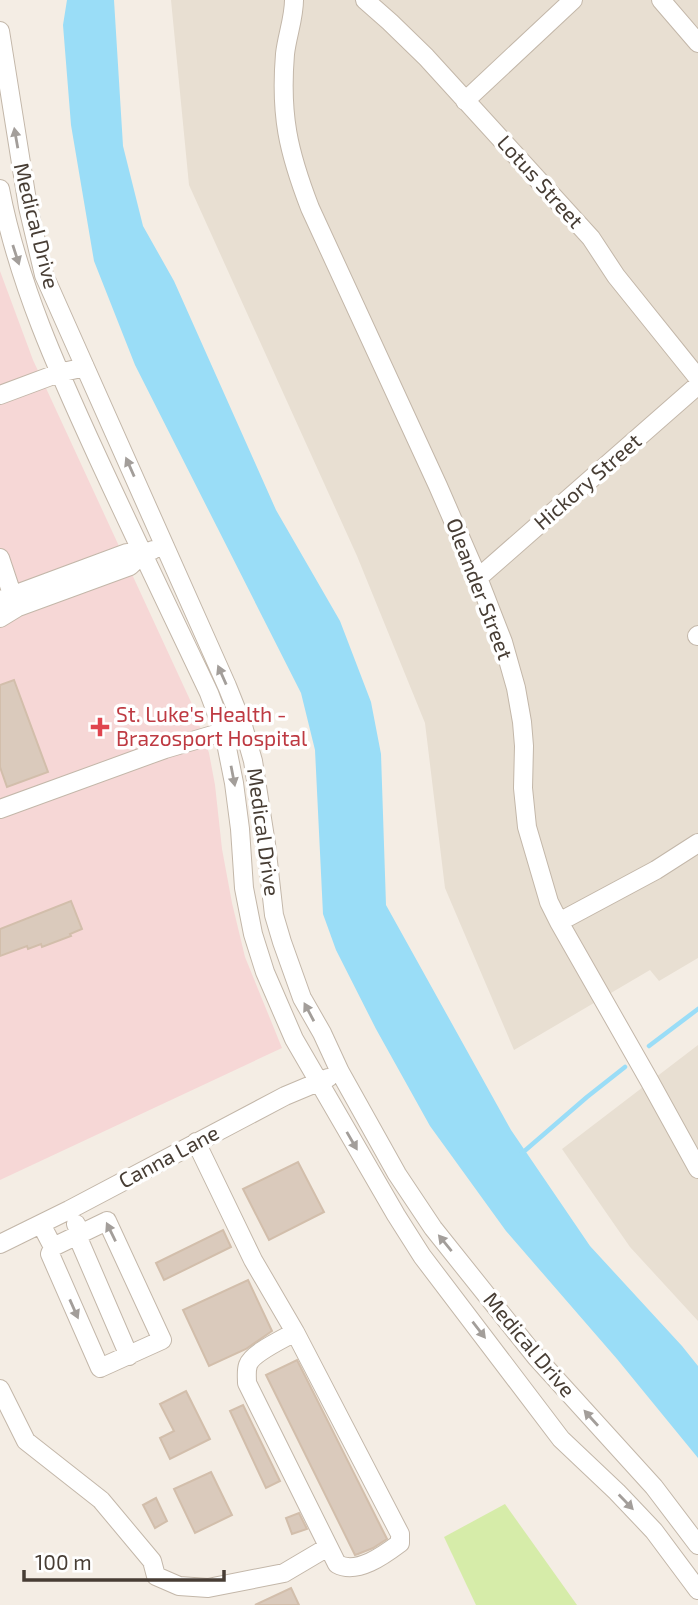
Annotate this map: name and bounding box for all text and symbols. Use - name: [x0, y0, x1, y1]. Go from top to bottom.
- one-way arrow: [10, 127, 21, 149]
- street label: Lotus Street: [493, 129, 589, 233]
- street label: Medical Drive: [10, 160, 65, 291]
- one-way arrow: [12, 245, 22, 266]
- street label: Hickory Street: [528, 428, 646, 534]
- one-way arrow: [124, 457, 136, 477]
- street label: Oleander Street: [442, 514, 519, 663]
- one-way arrow: [216, 665, 228, 685]
- place label: St. Luke's Health - Brazosport Hospital: [116, 701, 308, 750]
- marker: St. Luke's Health - Brazosport Hospital: [90, 717, 110, 737]
- one-way arrow: [227, 765, 238, 787]
- street label: Medical Drive: [243, 766, 286, 897]
- one-way arrow: [304, 1001, 316, 1021]
- street label: Canna Lane: [114, 1119, 223, 1193]
- one-way arrow: [346, 1131, 359, 1150]
- one-way arrow: [106, 1222, 118, 1242]
- one-way arrow: [438, 1235, 453, 1253]
- street label: Medical Drive: [479, 1287, 581, 1401]
- one-way arrow: [68, 1299, 80, 1319]
- one-way arrow: [471, 1320, 486, 1338]
- one-way arrow: [583, 1409, 599, 1427]
- one-way arrow: [618, 1493, 635, 1510]
- scale bar: [24, 1538, 224, 1582]
- text: 100 m: [35, 1549, 92, 1574]

